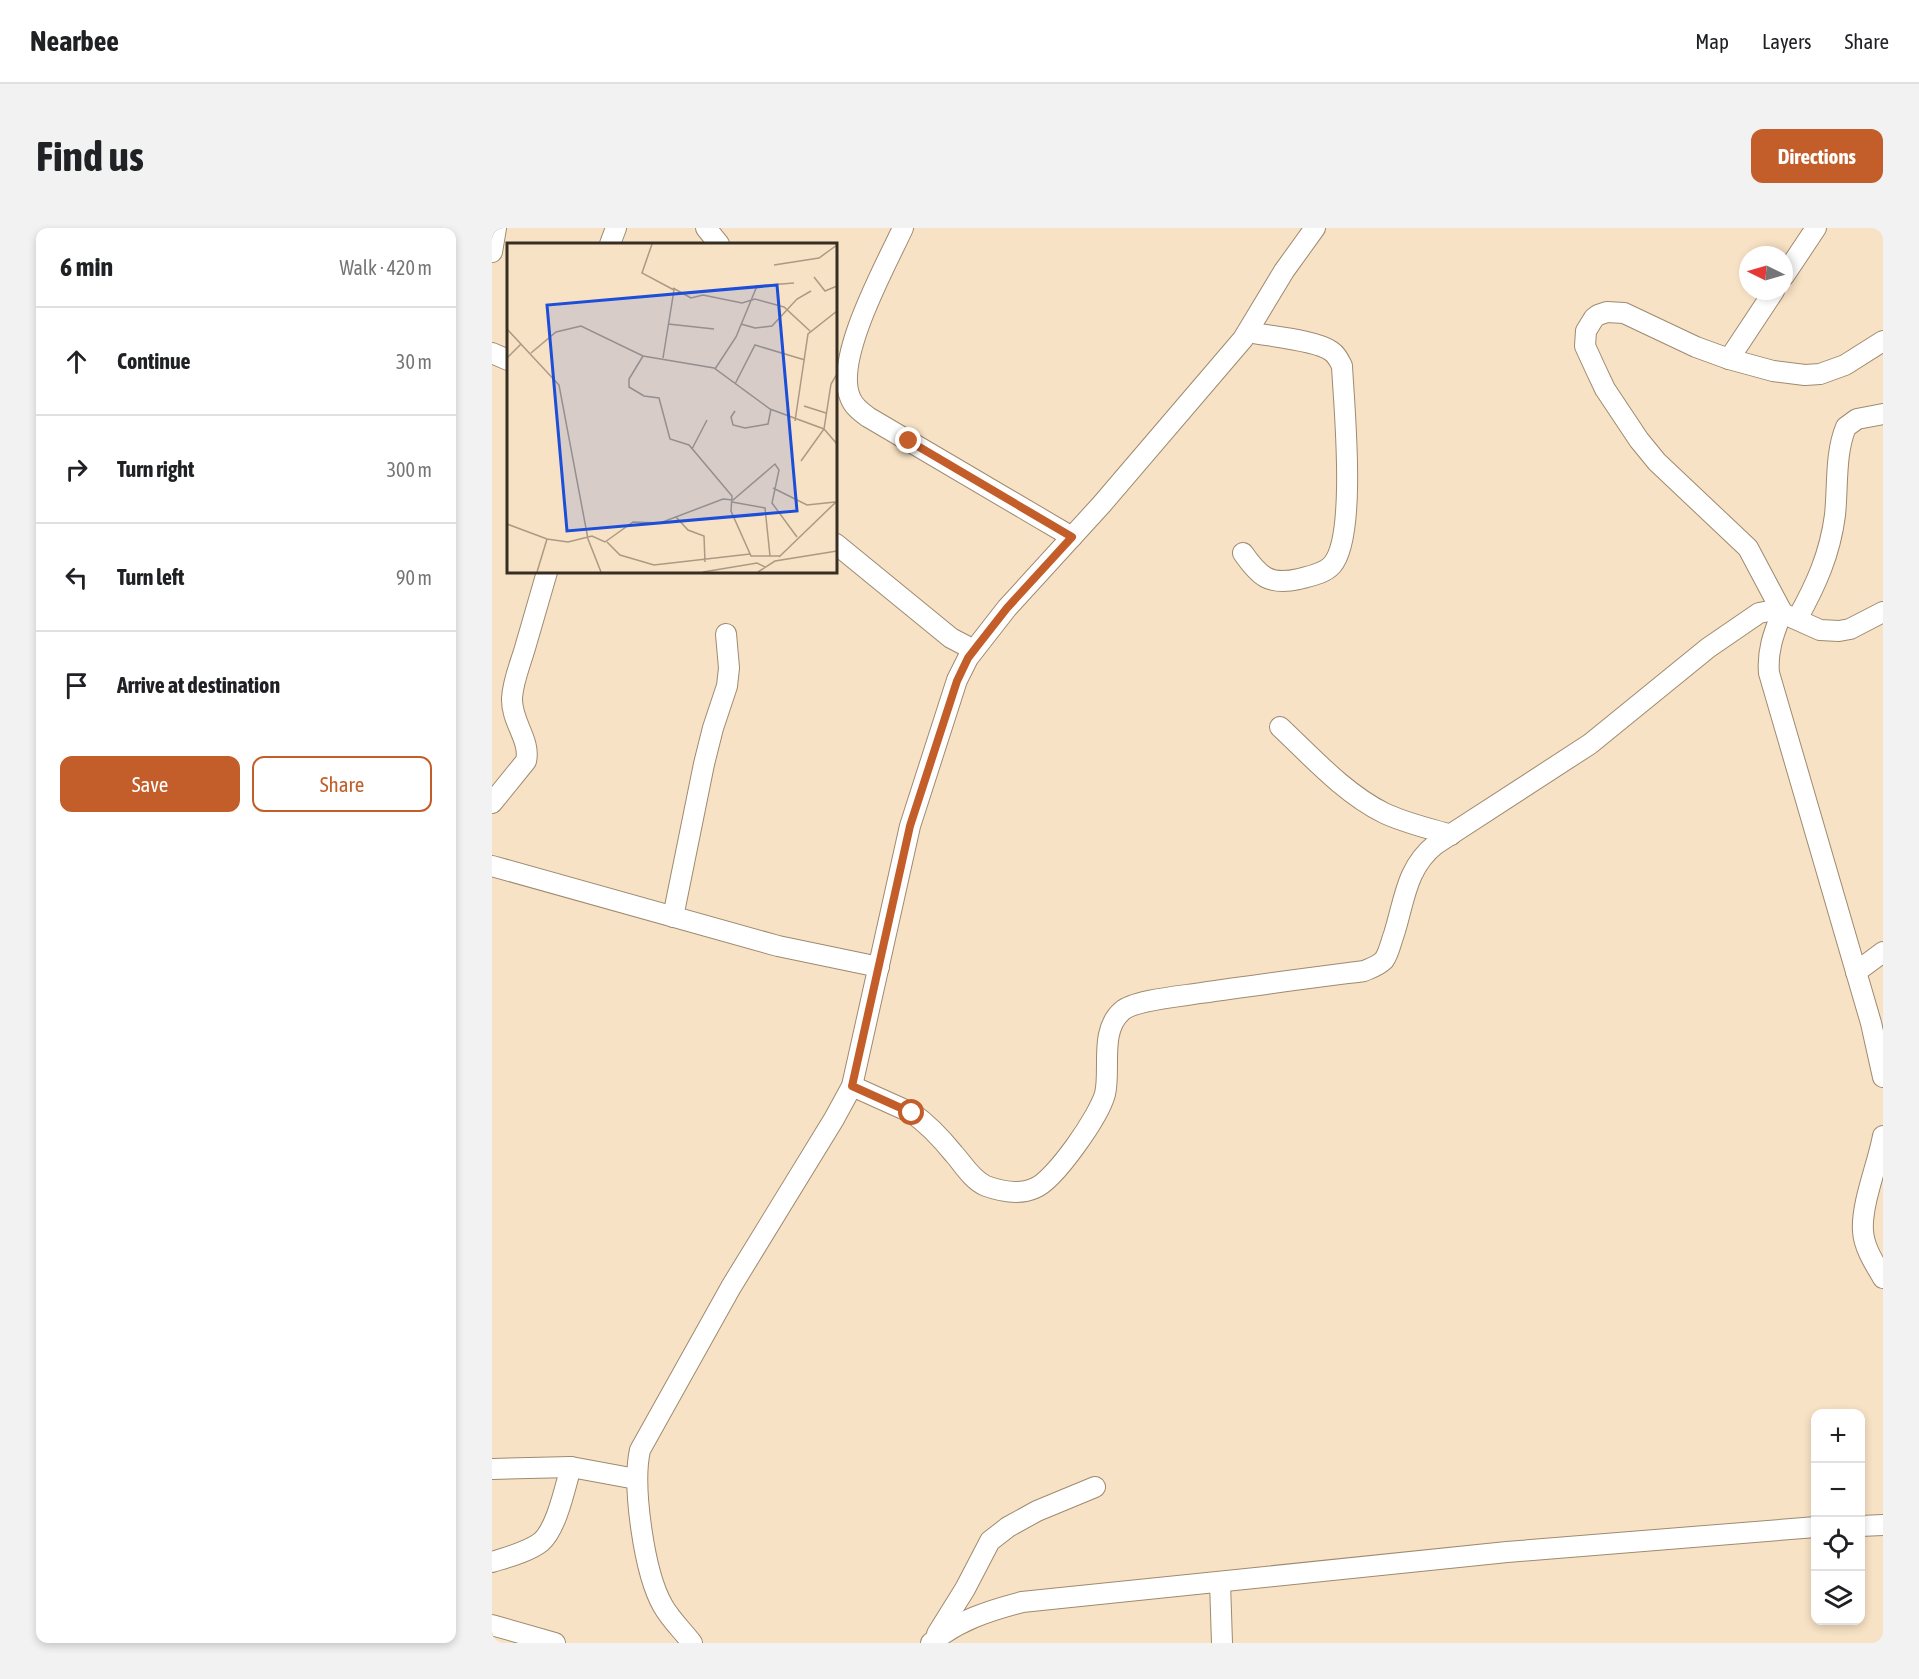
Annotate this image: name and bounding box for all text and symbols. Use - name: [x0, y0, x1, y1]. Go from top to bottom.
- text: Nearbee: [30, 25, 119, 57]
- text: Map: [1695, 29, 1729, 53]
- text: Layers: [1762, 29, 1812, 53]
- text: Share: [1845, 29, 1889, 53]
- button: Directions: [1751, 129, 1883, 183]
- text: Find us: [36, 132, 144, 180]
- inset map: [507, 243, 837, 573]
- north arrow: [1739, 246, 1793, 300]
- text: 6 min: [60, 252, 113, 282]
- text: Walk · 420 m: [340, 256, 432, 279]
- icon: ahead: [60, 345, 93, 378]
- text: Continue: [117, 348, 191, 374]
- text: 30 m: [396, 350, 432, 373]
- route end: [895, 427, 921, 453]
- icon: right: [60, 453, 93, 486]
- text: Turn right: [117, 456, 194, 482]
- text: 300 m: [387, 458, 432, 481]
- icon: left: [60, 561, 93, 594]
- text: Turn left: [117, 564, 184, 590]
- text: 90 m: [396, 566, 432, 589]
- icon: arrive: [60, 669, 93, 702]
- text: Arrive at destination: [117, 672, 280, 698]
- button: Save: [60, 756, 240, 812]
- button: Share: [252, 756, 432, 812]
- route start: [898, 1099, 924, 1125]
- map controls: [1811, 1409, 1865, 1625]
- button: +: [1811, 1409, 1865, 1463]
- button: −: [1811, 1463, 1865, 1517]
- button: locate: [1811, 1517, 1865, 1571]
- button: layers: [1811, 1571, 1865, 1625]

